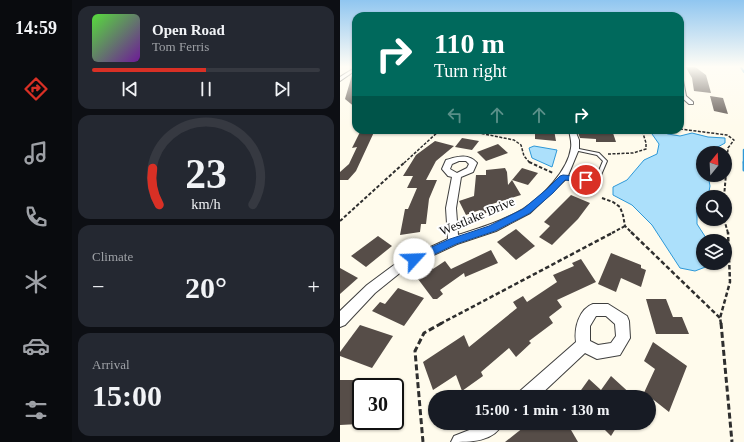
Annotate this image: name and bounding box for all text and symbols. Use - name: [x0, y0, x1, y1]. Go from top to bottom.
- text: 14:59: [15, 18, 57, 38]
- text: Open Road: [152, 22, 225, 38]
- icon: right: [368, 28, 420, 80]
- text: 110 m: [434, 28, 505, 59]
- text: Tom Ferris: [152, 39, 209, 54]
- text: Turn right: [434, 61, 507, 81]
- icon: directions: [22, 75, 50, 103]
- icon: previous: [119, 78, 141, 100]
- icon: pause: [195, 78, 217, 100]
- icon: next: [271, 78, 293, 100]
- icon: left: [444, 104, 466, 126]
- icon: ahead: [486, 104, 508, 126]
- icon: ahead: [528, 104, 550, 126]
- icon: right: [570, 104, 592, 126]
- icon: music: [22, 139, 50, 167]
- north arrow: [696, 146, 732, 182]
- map controls: [696, 146, 732, 270]
- text: 23: [185, 150, 227, 196]
- pin: [569, 163, 603, 197]
- icon: arrive: [575, 169, 597, 191]
- button: search: [696, 190, 732, 226]
- street label: Westlake Drive: [437, 193, 517, 239]
- text: km/h: [191, 195, 221, 211]
- icon: phone: [22, 203, 50, 231]
- button: layers: [696, 234, 732, 270]
- position arrow: [393, 238, 435, 280]
- text: Climate: [92, 249, 133, 264]
- icon: climate: [22, 268, 50, 296]
- text: 20°: [185, 271, 227, 304]
- text: −: [92, 274, 104, 299]
- text: +: [308, 274, 320, 299]
- icon: car: [22, 332, 50, 360]
- text: Arrival: [92, 357, 130, 372]
- speed limit sign: 30: [352, 378, 404, 430]
- text: 15:00: [92, 379, 162, 412]
- icon: filters: [22, 396, 50, 424]
- text: 15:00 · 1 min · 130 m: [475, 402, 610, 418]

